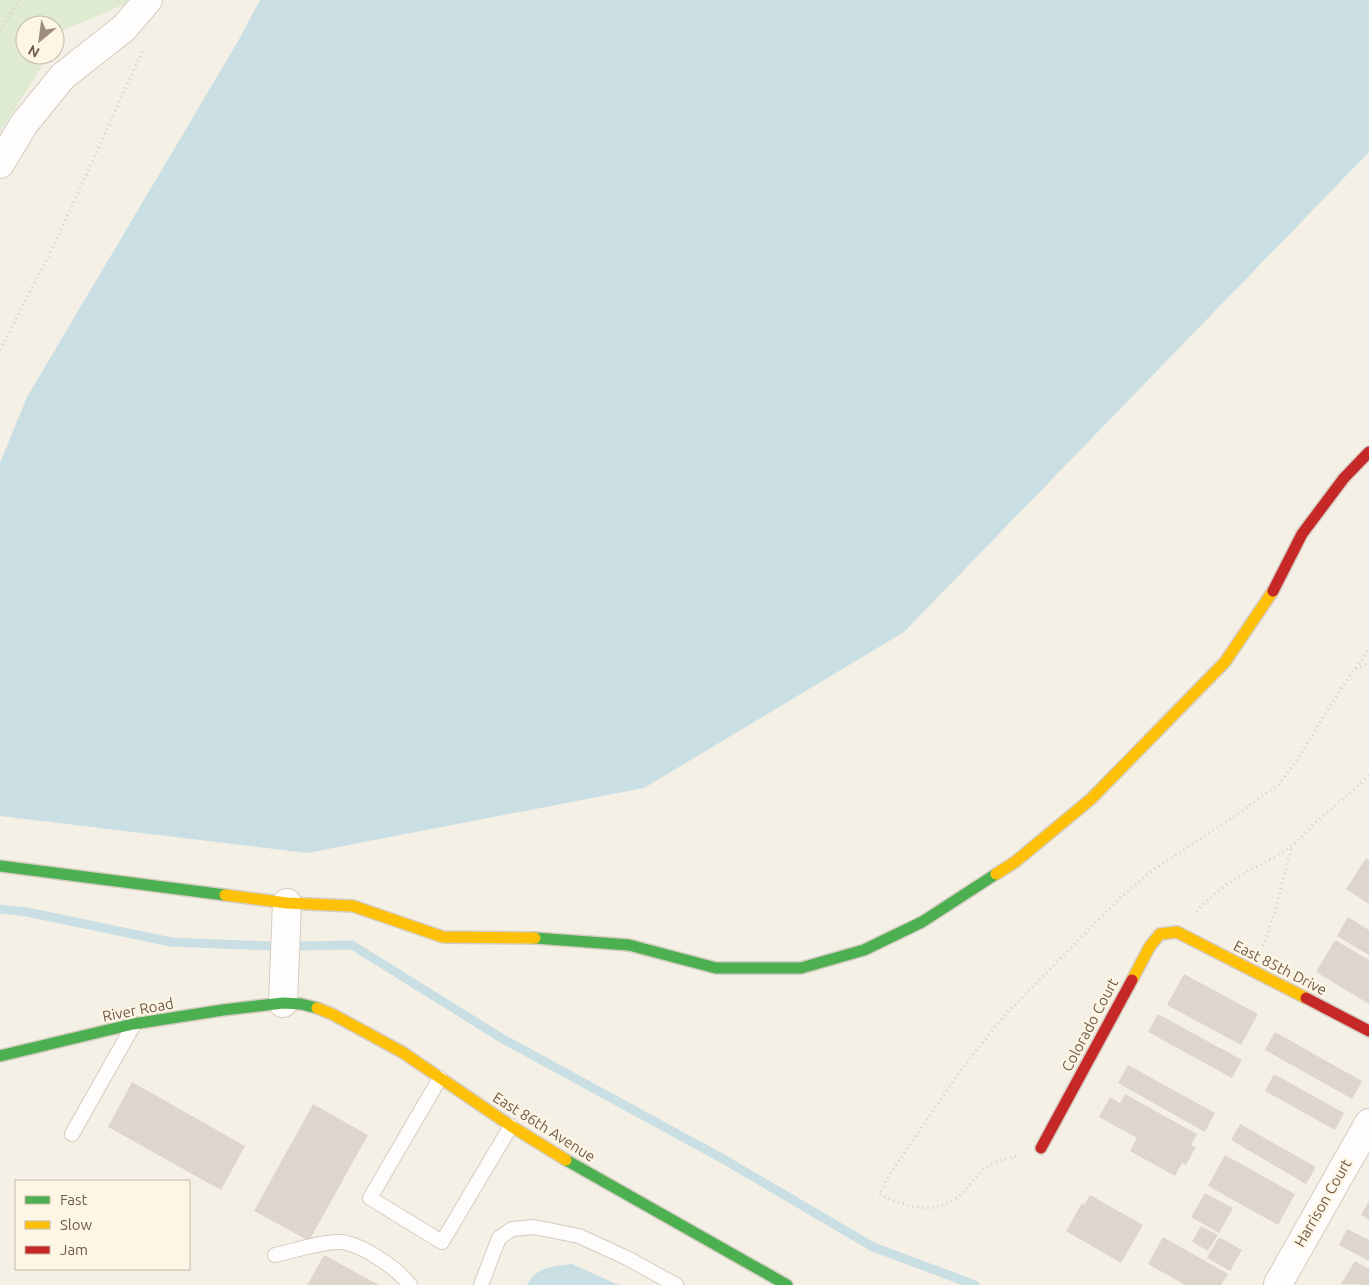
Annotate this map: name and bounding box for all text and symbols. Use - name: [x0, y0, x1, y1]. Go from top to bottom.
- north arrow: [15, 15, 65, 65]
- text: N: [25, 42, 42, 61]
- street label: East 85th Drive: [1231, 937, 1330, 998]
- street label: Colorado Court: [1058, 975, 1121, 1074]
- street label: River Road: [101, 994, 175, 1025]
- street label: East 86th Avenue: [490, 1088, 599, 1165]
- street label: Harrison Court: [1291, 1156, 1355, 1250]
- legend: [15, 1180, 190, 1270]
- text: Fast: [60, 1191, 88, 1208]
- text: Slow: [60, 1216, 93, 1233]
- text: Jam: [60, 1241, 88, 1258]

